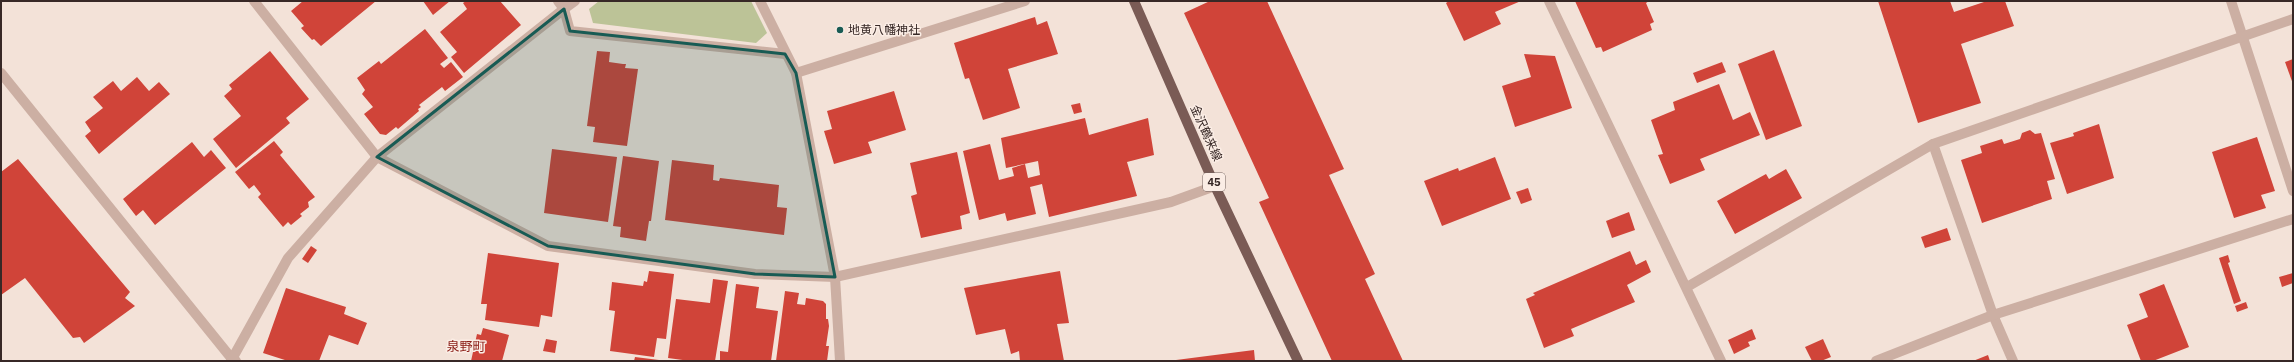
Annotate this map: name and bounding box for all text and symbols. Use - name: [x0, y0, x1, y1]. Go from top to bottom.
- place label: 地黄八幡神社: [848, 22, 920, 37]
- marker: 地黄八幡神社: [835, 25, 845, 35]
- street label: 金沢鶴来線: [1187, 102, 1226, 163]
- road number: 45: [1203, 173, 1225, 191]
- district label: 泉野町: [446, 338, 486, 355]

